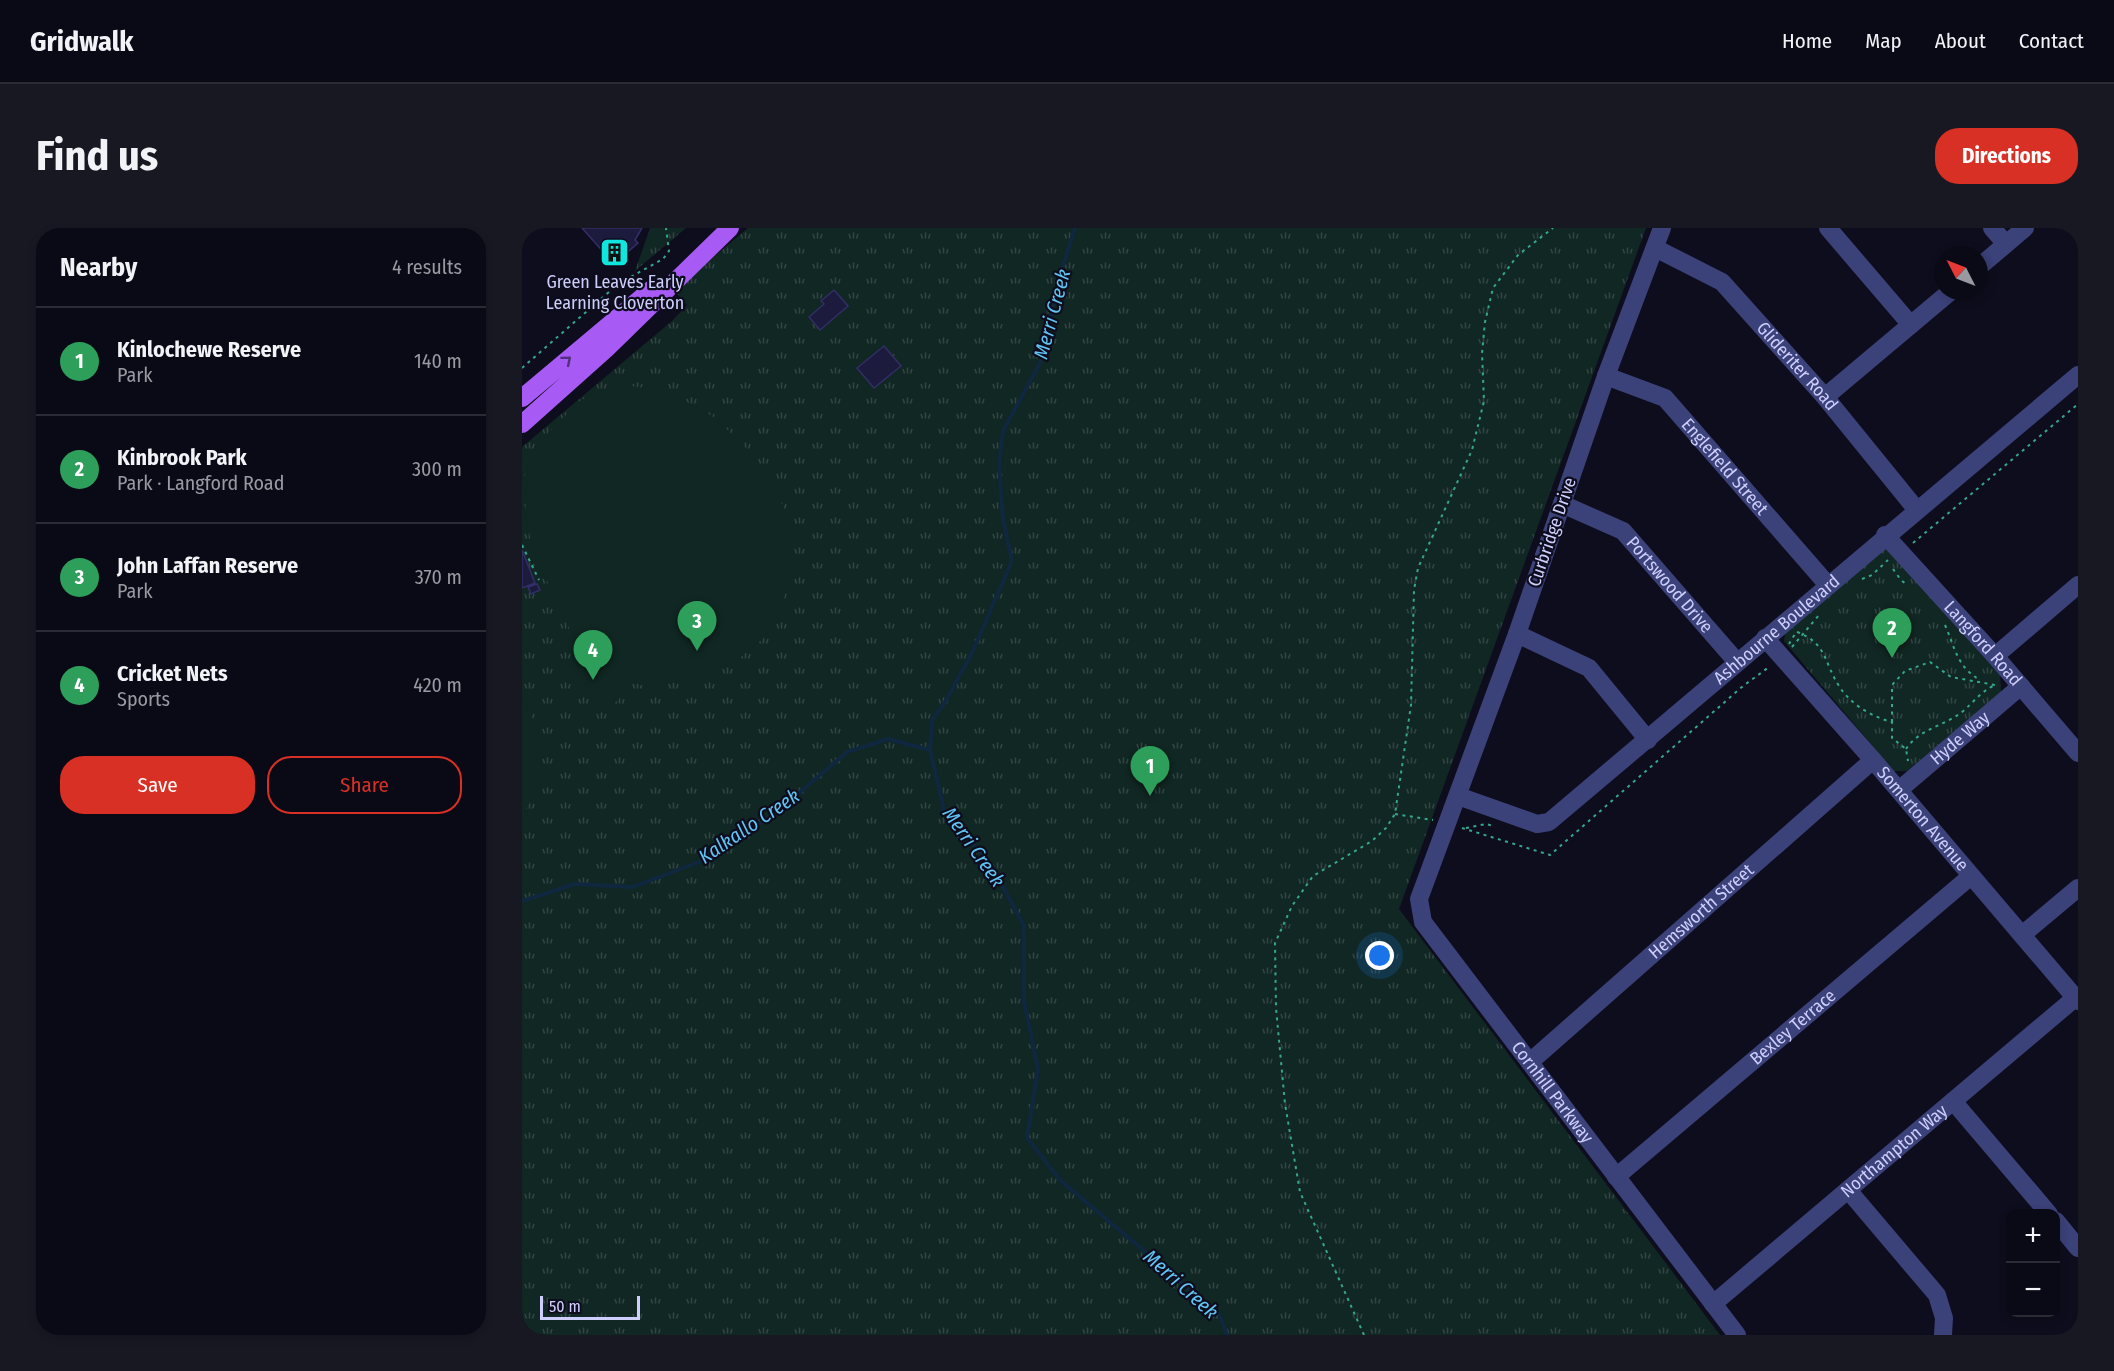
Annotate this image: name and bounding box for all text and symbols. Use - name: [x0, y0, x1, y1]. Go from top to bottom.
- text: Gridwalk: [30, 25, 134, 58]
- text: Home: [1782, 28, 1832, 54]
- text: Map: [1865, 28, 1902, 54]
- text: About: [1935, 28, 1986, 54]
- text: Contact: [2019, 28, 2084, 54]
- button: Directions: [1935, 128, 2078, 184]
- text: Find us: [36, 131, 158, 181]
- building icon: Green Leaves Early Learning Cloverton: [599, 237, 631, 269]
- north arrow: [1934, 246, 1988, 300]
- text: Nearby: [60, 252, 137, 283]
- text: 4 results: [392, 255, 462, 279]
- water label: Merri Creek: [1028, 266, 1076, 362]
- place label: Green Leaves Early Learning Cloverton: [546, 271, 684, 314]
- street label: Glideriter Road: [1752, 317, 1842, 415]
- text: Kinlochewe Reserve: [117, 336, 301, 363]
- text: 1: [75, 349, 84, 373]
- text: 140 m: [414, 349, 462, 373]
- one-way arrow: [560, 356, 571, 367]
- text: Park: [117, 363, 153, 387]
- street label: Englefield Street: [1677, 414, 1773, 520]
- text: Kinbrook Park: [117, 444, 247, 471]
- text: 2: [75, 457, 84, 481]
- text: 300 m: [412, 457, 462, 481]
- text: Park · Langford Road: [117, 471, 284, 495]
- street label: Curbridge Drive: [1523, 474, 1581, 589]
- street label: Portswood Drive: [1622, 532, 1718, 638]
- text: John Laffan Reserve: [117, 552, 298, 579]
- text: 3: [75, 565, 84, 589]
- text: 370 m: [415, 565, 462, 589]
- street label: Ashbourne Boulevard: [1709, 570, 1844, 689]
- text: Park: [117, 579, 153, 603]
- street label: Langford Road: [1939, 596, 2027, 690]
- pin: 3: [678, 602, 717, 651]
- pin: 2: [1872, 608, 1912, 658]
- pin: 4: [574, 630, 612, 680]
- text: Cricket Nets: [117, 660, 228, 687]
- text: 4: [74, 673, 85, 697]
- text: 420 m: [413, 673, 462, 697]
- text: Sports: [117, 687, 170, 711]
- street label: Hyde Way: [1926, 707, 1994, 770]
- pin: 1: [1130, 746, 1170, 796]
- button: Save: [60, 756, 255, 814]
- button: Share: [267, 756, 462, 814]
- street label: Somerton Avenue: [1872, 762, 1974, 876]
- water label: Kalkallo Creek: [694, 783, 804, 869]
- water label: Merri Creek: [938, 802, 1010, 892]
- street label: Hemsworth Street: [1644, 859, 1758, 963]
- your location: [1365, 941, 1394, 970]
- street label: Bexley Terrace: [1746, 984, 1840, 1070]
- street label: Cornhill Parkway: [1507, 1037, 1598, 1148]
- street label: Northampton Way: [1836, 1100, 1952, 1202]
- map controls: [2006, 1209, 2060, 1317]
- button: +: [2006, 1209, 2060, 1263]
- water label: Merri Creek: [1139, 1244, 1223, 1324]
- button: −: [2006, 1263, 2060, 1317]
- scale bar: [540, 1293, 640, 1320]
- text: 50 m: [549, 1297, 581, 1316]

